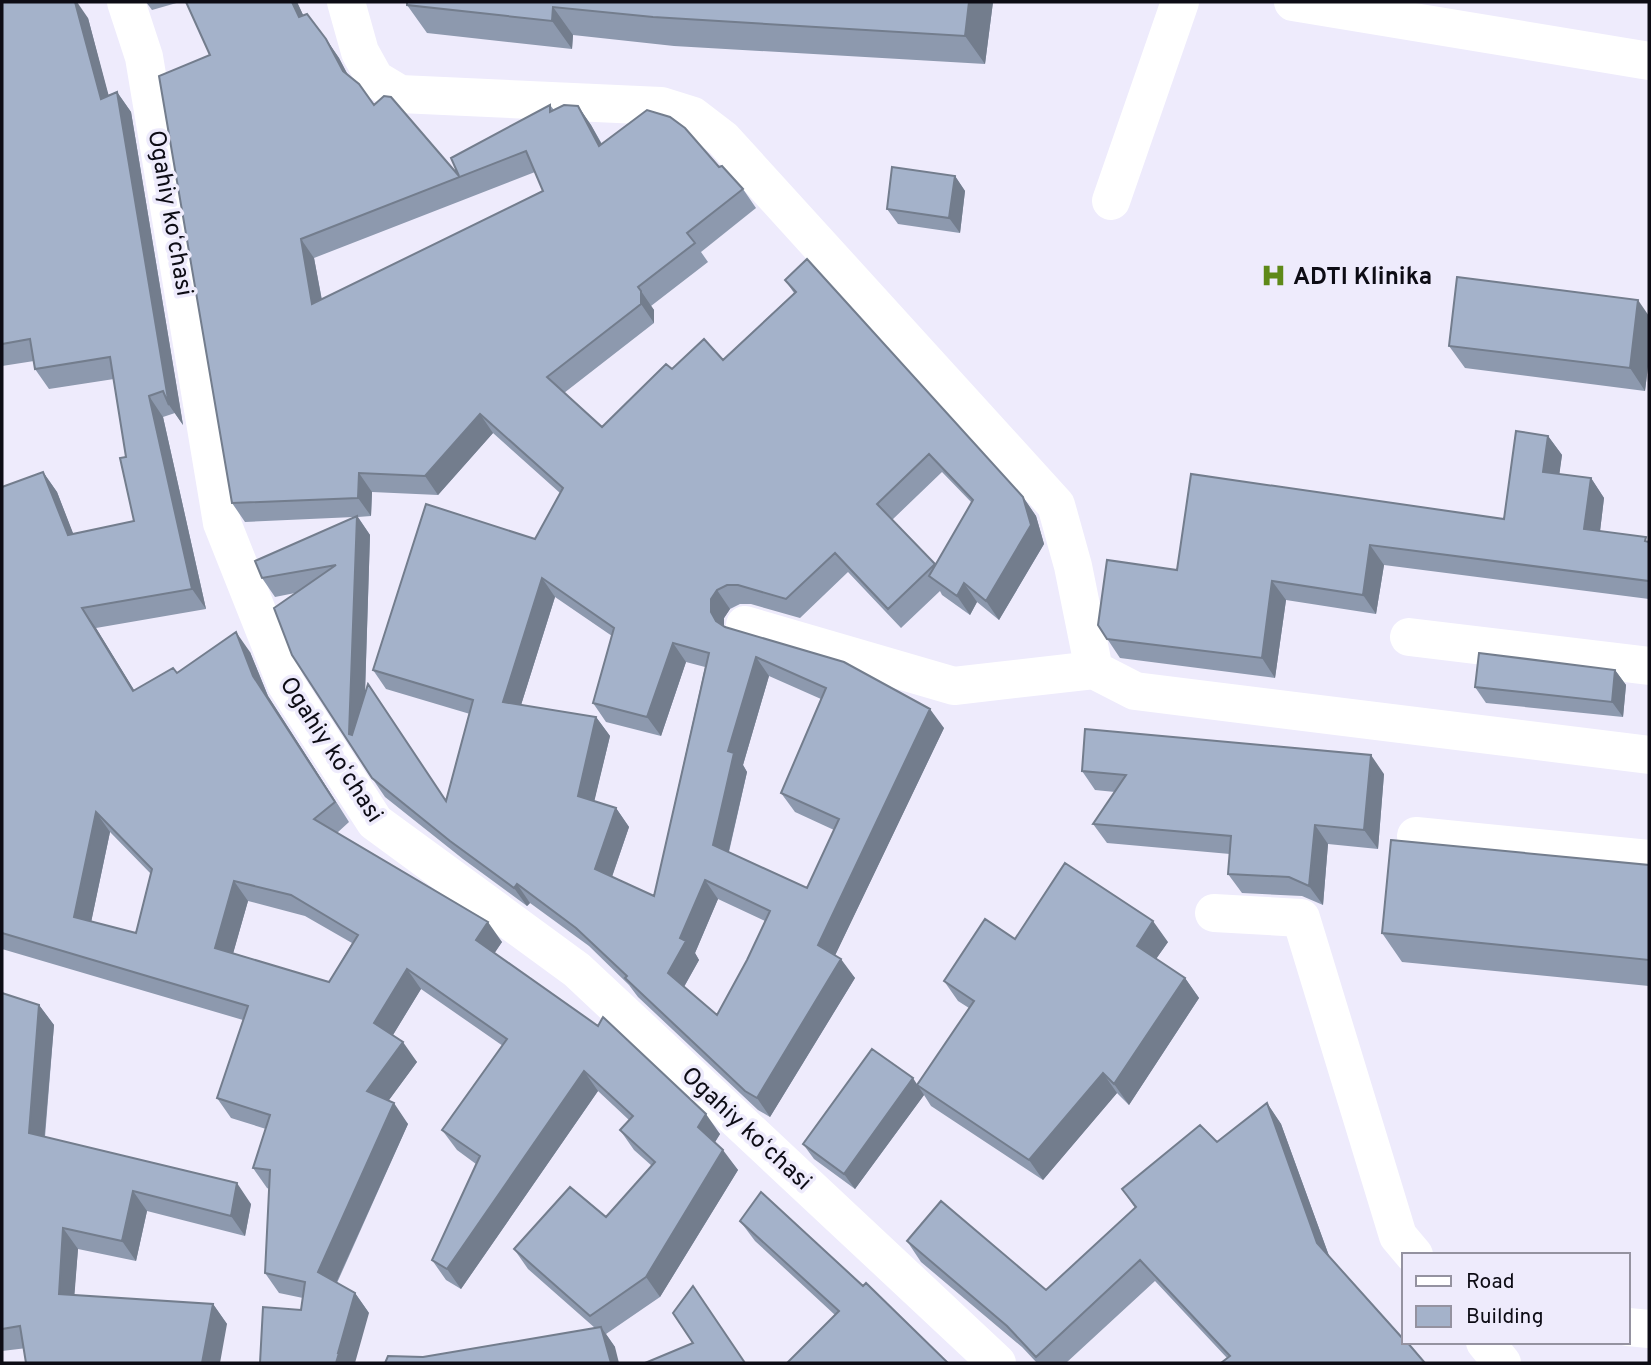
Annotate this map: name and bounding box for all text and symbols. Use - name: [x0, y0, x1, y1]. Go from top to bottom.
- street label: Ogahiy koʻchasi: [140, 128, 198, 299]
- hospital icon: ADTI Klinika: [1259, 262, 1287, 290]
- place label: ADTI Klinika: [1293, 263, 1432, 293]
- street label: Ogahiy koʻchasi: [272, 672, 389, 829]
- street label: Ogahiy koʻchasi: [674, 1061, 817, 1198]
- legend: [1402, 1253, 1630, 1344]
- text: Road: [1466, 1269, 1515, 1296]
- text: Building: [1466, 1304, 1544, 1331]

